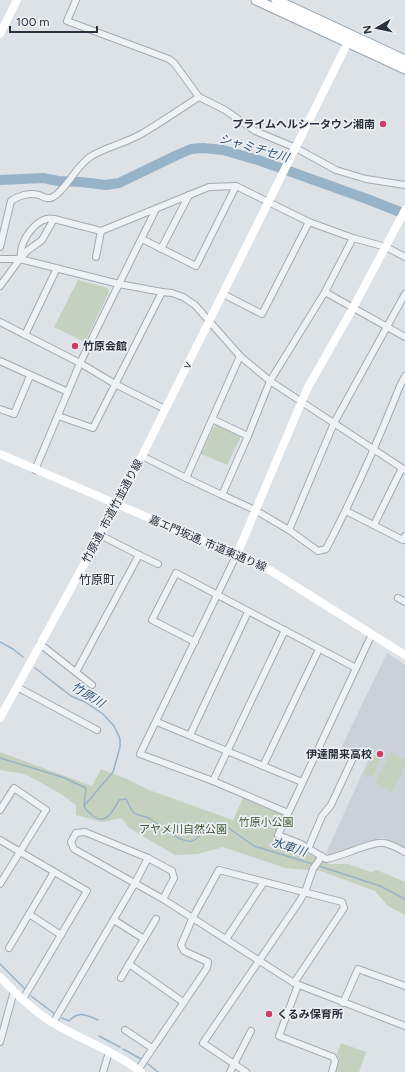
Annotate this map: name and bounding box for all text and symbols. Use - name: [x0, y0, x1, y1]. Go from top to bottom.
- scale bar: [10, 8, 97, 34]
- north arrow: [357, 8, 397, 48]
- text: 100 m: [16, 15, 50, 29]
- text: N: [361, 24, 375, 35]
- place label: プライムヘルシータウン湘南: [232, 118, 375, 131]
- marker: プライムヘルシータウン湘南: [378, 119, 388, 129]
- water label: シャミチセ川: [217, 131, 292, 165]
- place label: 竹原会館: [83, 340, 127, 353]
- marker: 竹原会館: [70, 341, 80, 351]
- street label: ｖ: [179, 357, 196, 373]
- street label: 竹原通, 市道竹並通り線: [80, 457, 145, 565]
- street label: 嘉エ門坂通, 市道東通り線: [147, 513, 268, 574]
- district label: 竹原町: [79, 573, 115, 587]
- water label: 竹原川: [69, 680, 109, 712]
- place label: 伊達開来高校: [306, 748, 372, 761]
- marker: 伊達開来高校: [375, 749, 385, 759]
- park label: 竹原小公園: [239, 816, 294, 829]
- park label: アヤメ川自然公園: [139, 823, 227, 836]
- water label: 水車川: [270, 835, 310, 860]
- place label: くるみ保育所: [277, 1008, 343, 1021]
- marker: くるみ保育所: [264, 1009, 274, 1019]

